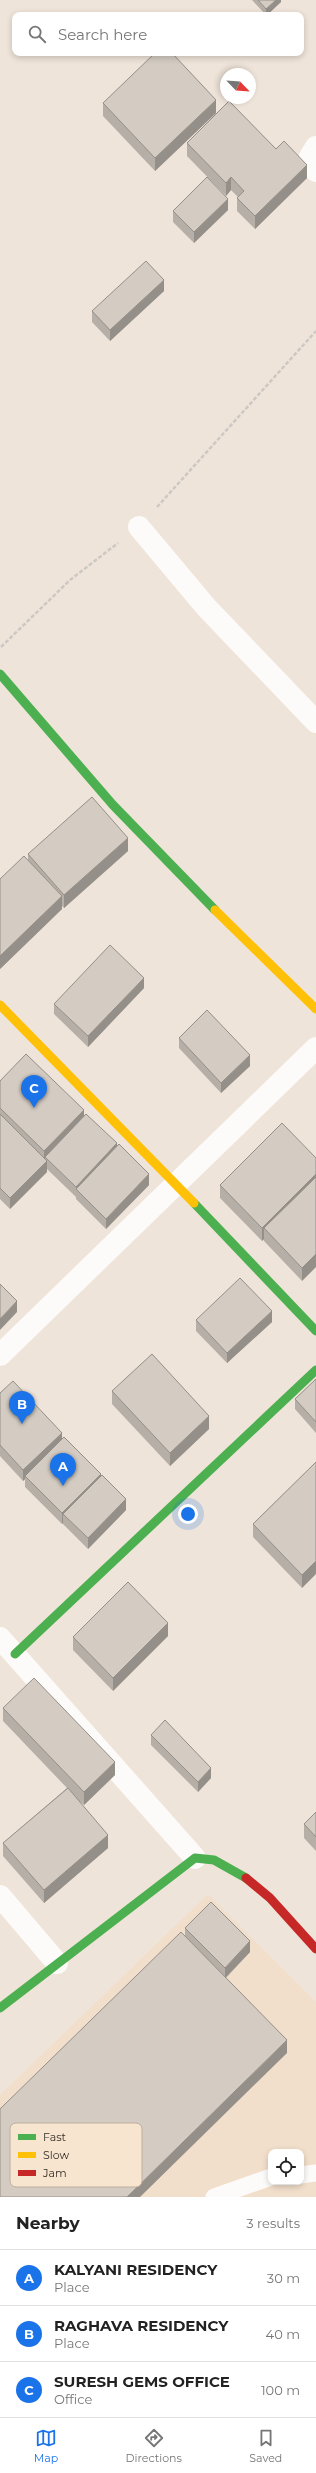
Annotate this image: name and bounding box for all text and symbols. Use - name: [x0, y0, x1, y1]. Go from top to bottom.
- search box: [12, 12, 304, 56]
- icon: search: [26, 23, 48, 45]
- text: Search here: [58, 25, 147, 44]
- north arrow: [220, 68, 256, 104]
- pin: C: [21, 1075, 47, 1108]
- pin: B: [9, 1391, 35, 1424]
- pin: A: [50, 1453, 76, 1486]
- your location: [178, 1504, 198, 1524]
- legend: [10, 2123, 142, 2187]
- text: Fast: [43, 2130, 67, 2144]
- text: Slow: [43, 2148, 69, 2162]
- map controls: [268, 2149, 304, 2185]
- button: locate: [268, 2149, 304, 2185]
- text: Jam: [42, 2166, 67, 2180]
- text: Nearby: [16, 2213, 80, 2233]
- text: 3 results: [246, 2215, 300, 2231]
- text: KALYANI RESIDENCY: [54, 2260, 217, 2279]
- text: A: [24, 2270, 34, 2286]
- text: 30 m: [267, 2270, 300, 2286]
- text: Place: [54, 2279, 90, 2295]
- text: RAGHAVA RESIDENCY: [54, 2316, 228, 2335]
- text: B: [24, 2326, 34, 2342]
- text: 40 m: [266, 2326, 300, 2342]
- text: Place: [54, 2335, 90, 2351]
- text: SURESH GEMS OFFICE: [54, 2372, 230, 2391]
- text: C: [24, 2382, 34, 2398]
- text: 100 m: [261, 2382, 300, 2398]
- text: Office: [54, 2391, 92, 2407]
- tab: Map: [34, 2427, 58, 2465]
- tab: Directions: [126, 2427, 182, 2465]
- tab: Saved: [249, 2427, 282, 2465]

